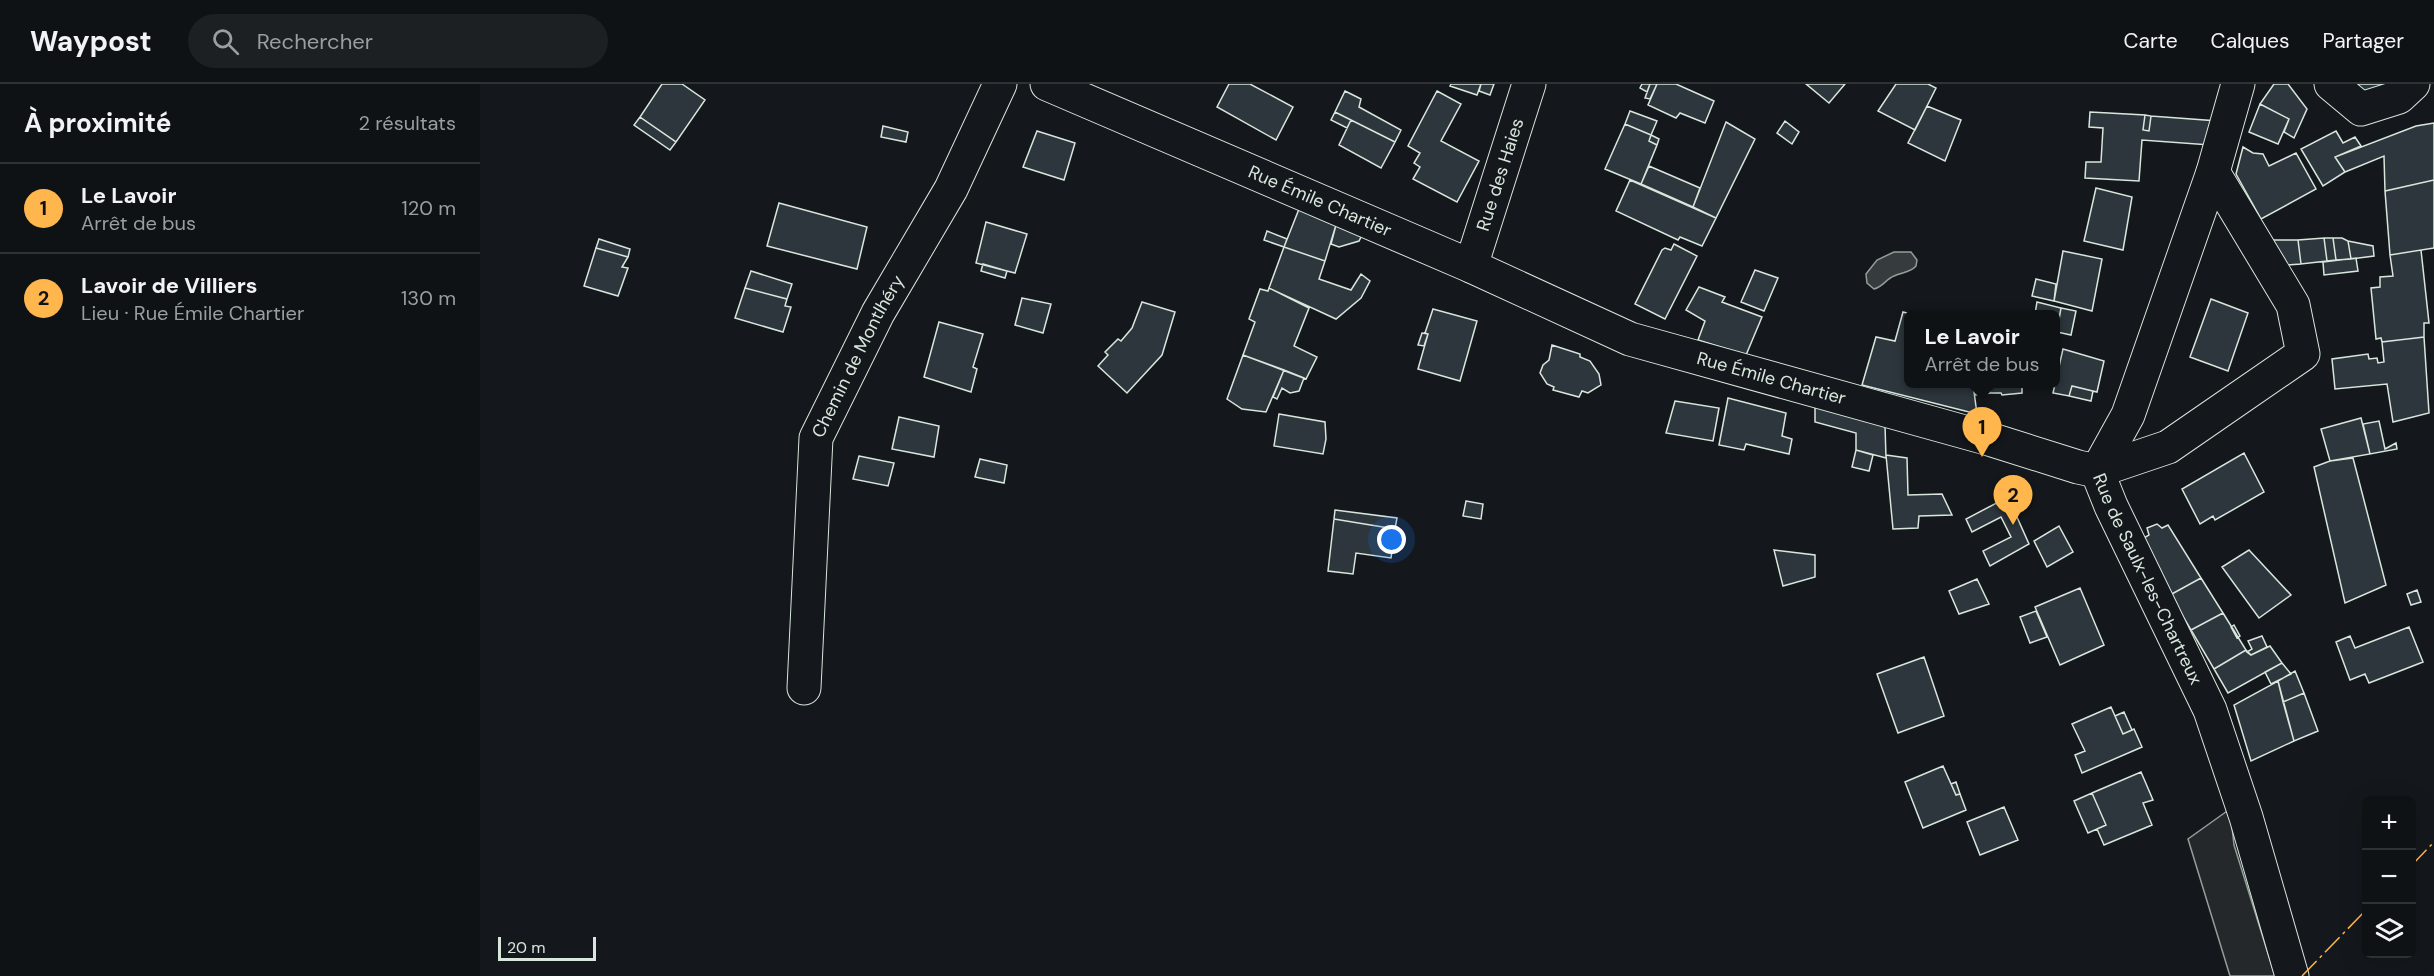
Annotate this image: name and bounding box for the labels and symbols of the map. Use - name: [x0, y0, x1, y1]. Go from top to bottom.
- street label: Rue des Haies: [1471, 115, 1529, 234]
- street label: Rue Émile Chartier: [1245, 160, 1396, 243]
- street label: Chemin de Montlhéry: [806, 271, 910, 442]
- street label: Rue Émile Chartier: [1694, 346, 1849, 411]
- pin: 1: [1962, 408, 2002, 457]
- street label: Rue de Saulx-les-Chartreux: [2087, 470, 2208, 689]
- pin: 2: [1994, 476, 2032, 525]
- your location: [1377, 525, 1406, 554]
- scale bar: [498, 934, 596, 962]

